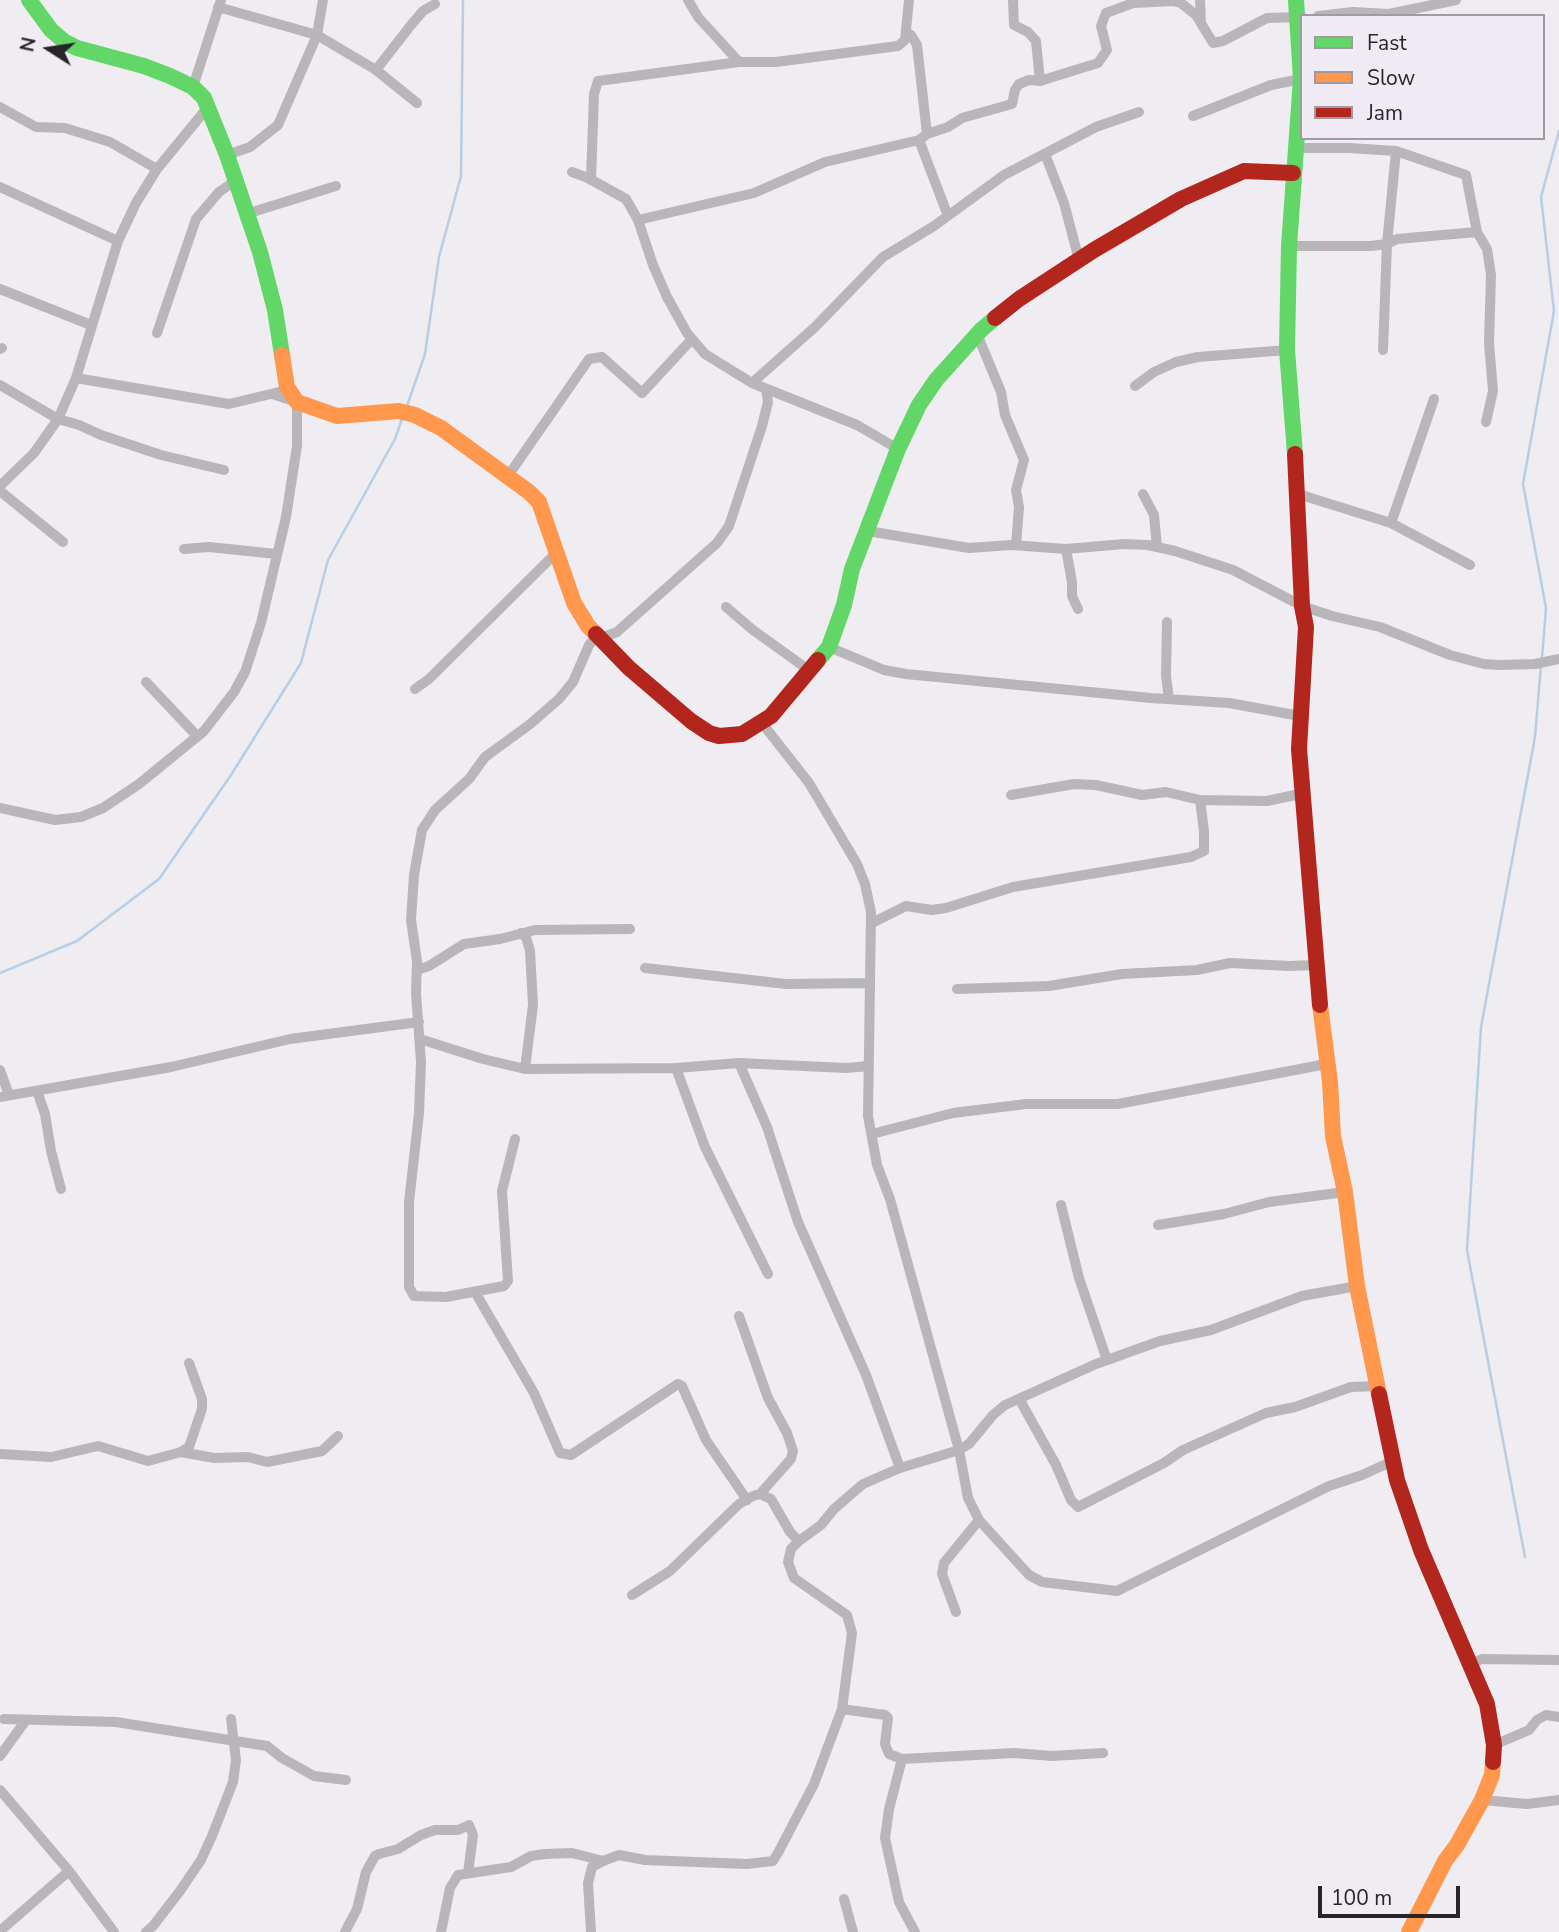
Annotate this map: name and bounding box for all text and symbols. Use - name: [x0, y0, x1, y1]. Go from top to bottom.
- north arrow: [14, 14, 84, 84]
- legend: [1300, 14, 1545, 140]
- text: Fast: [1367, 29, 1407, 57]
- text: N: [14, 35, 43, 54]
- text: Slow: [1367, 64, 1415, 92]
- text: Jam: [1367, 99, 1403, 127]
- scale bar: [1321, 1872, 1463, 1916]
- text: 100 m: [1331, 1884, 1392, 1912]

